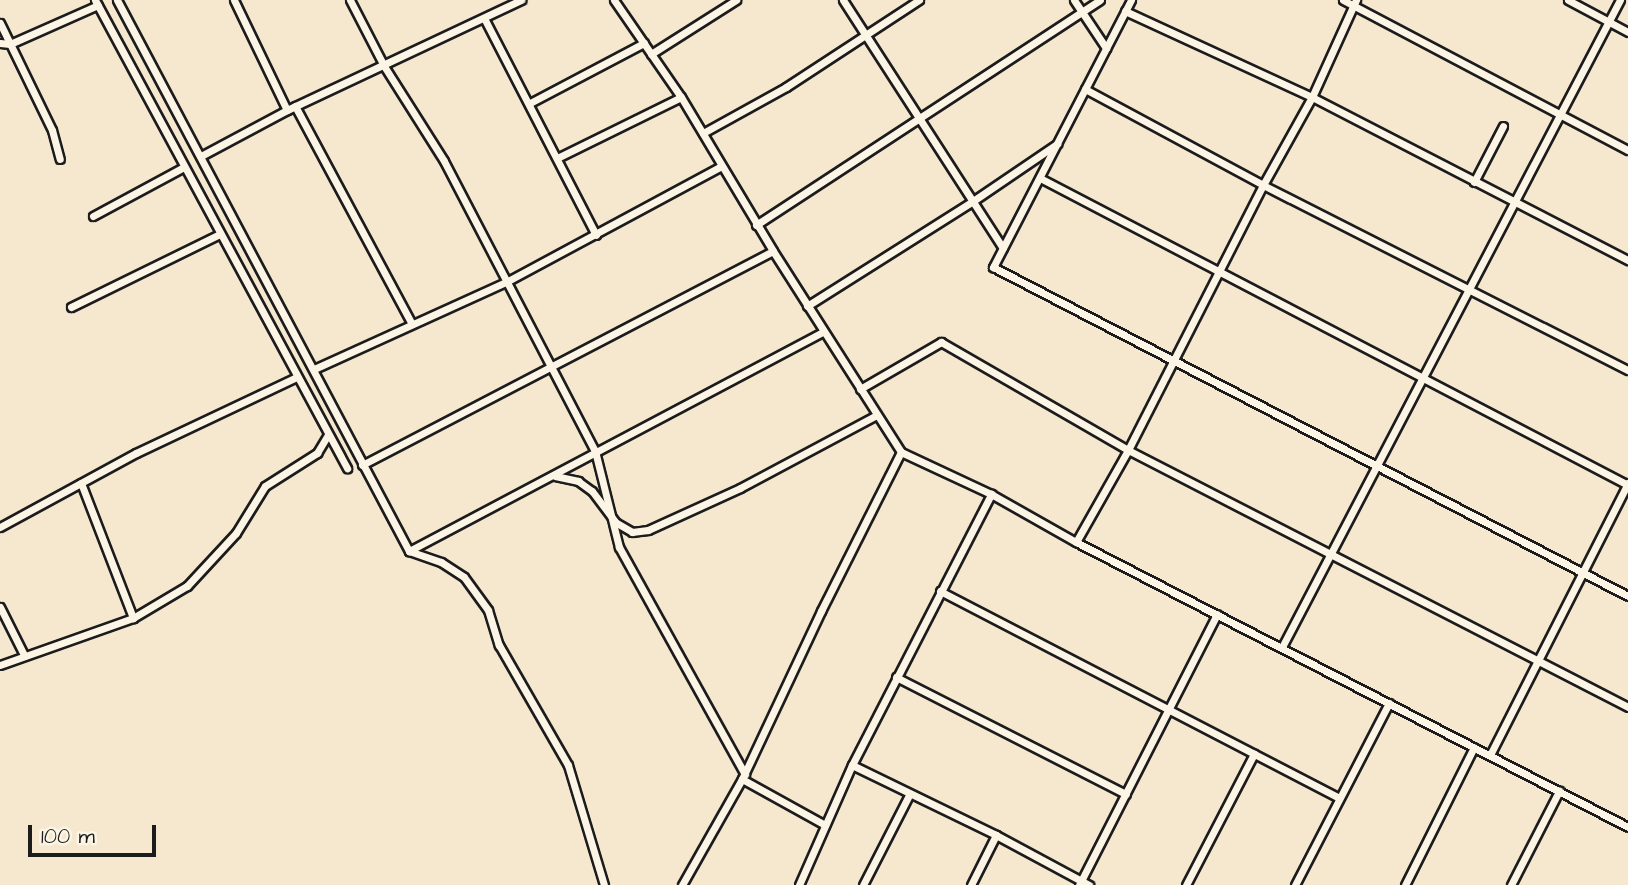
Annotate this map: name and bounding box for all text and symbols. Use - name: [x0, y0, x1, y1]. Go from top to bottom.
- scale bar: [32, 812, 159, 856]
- text: 100 m: [41, 822, 95, 851]

